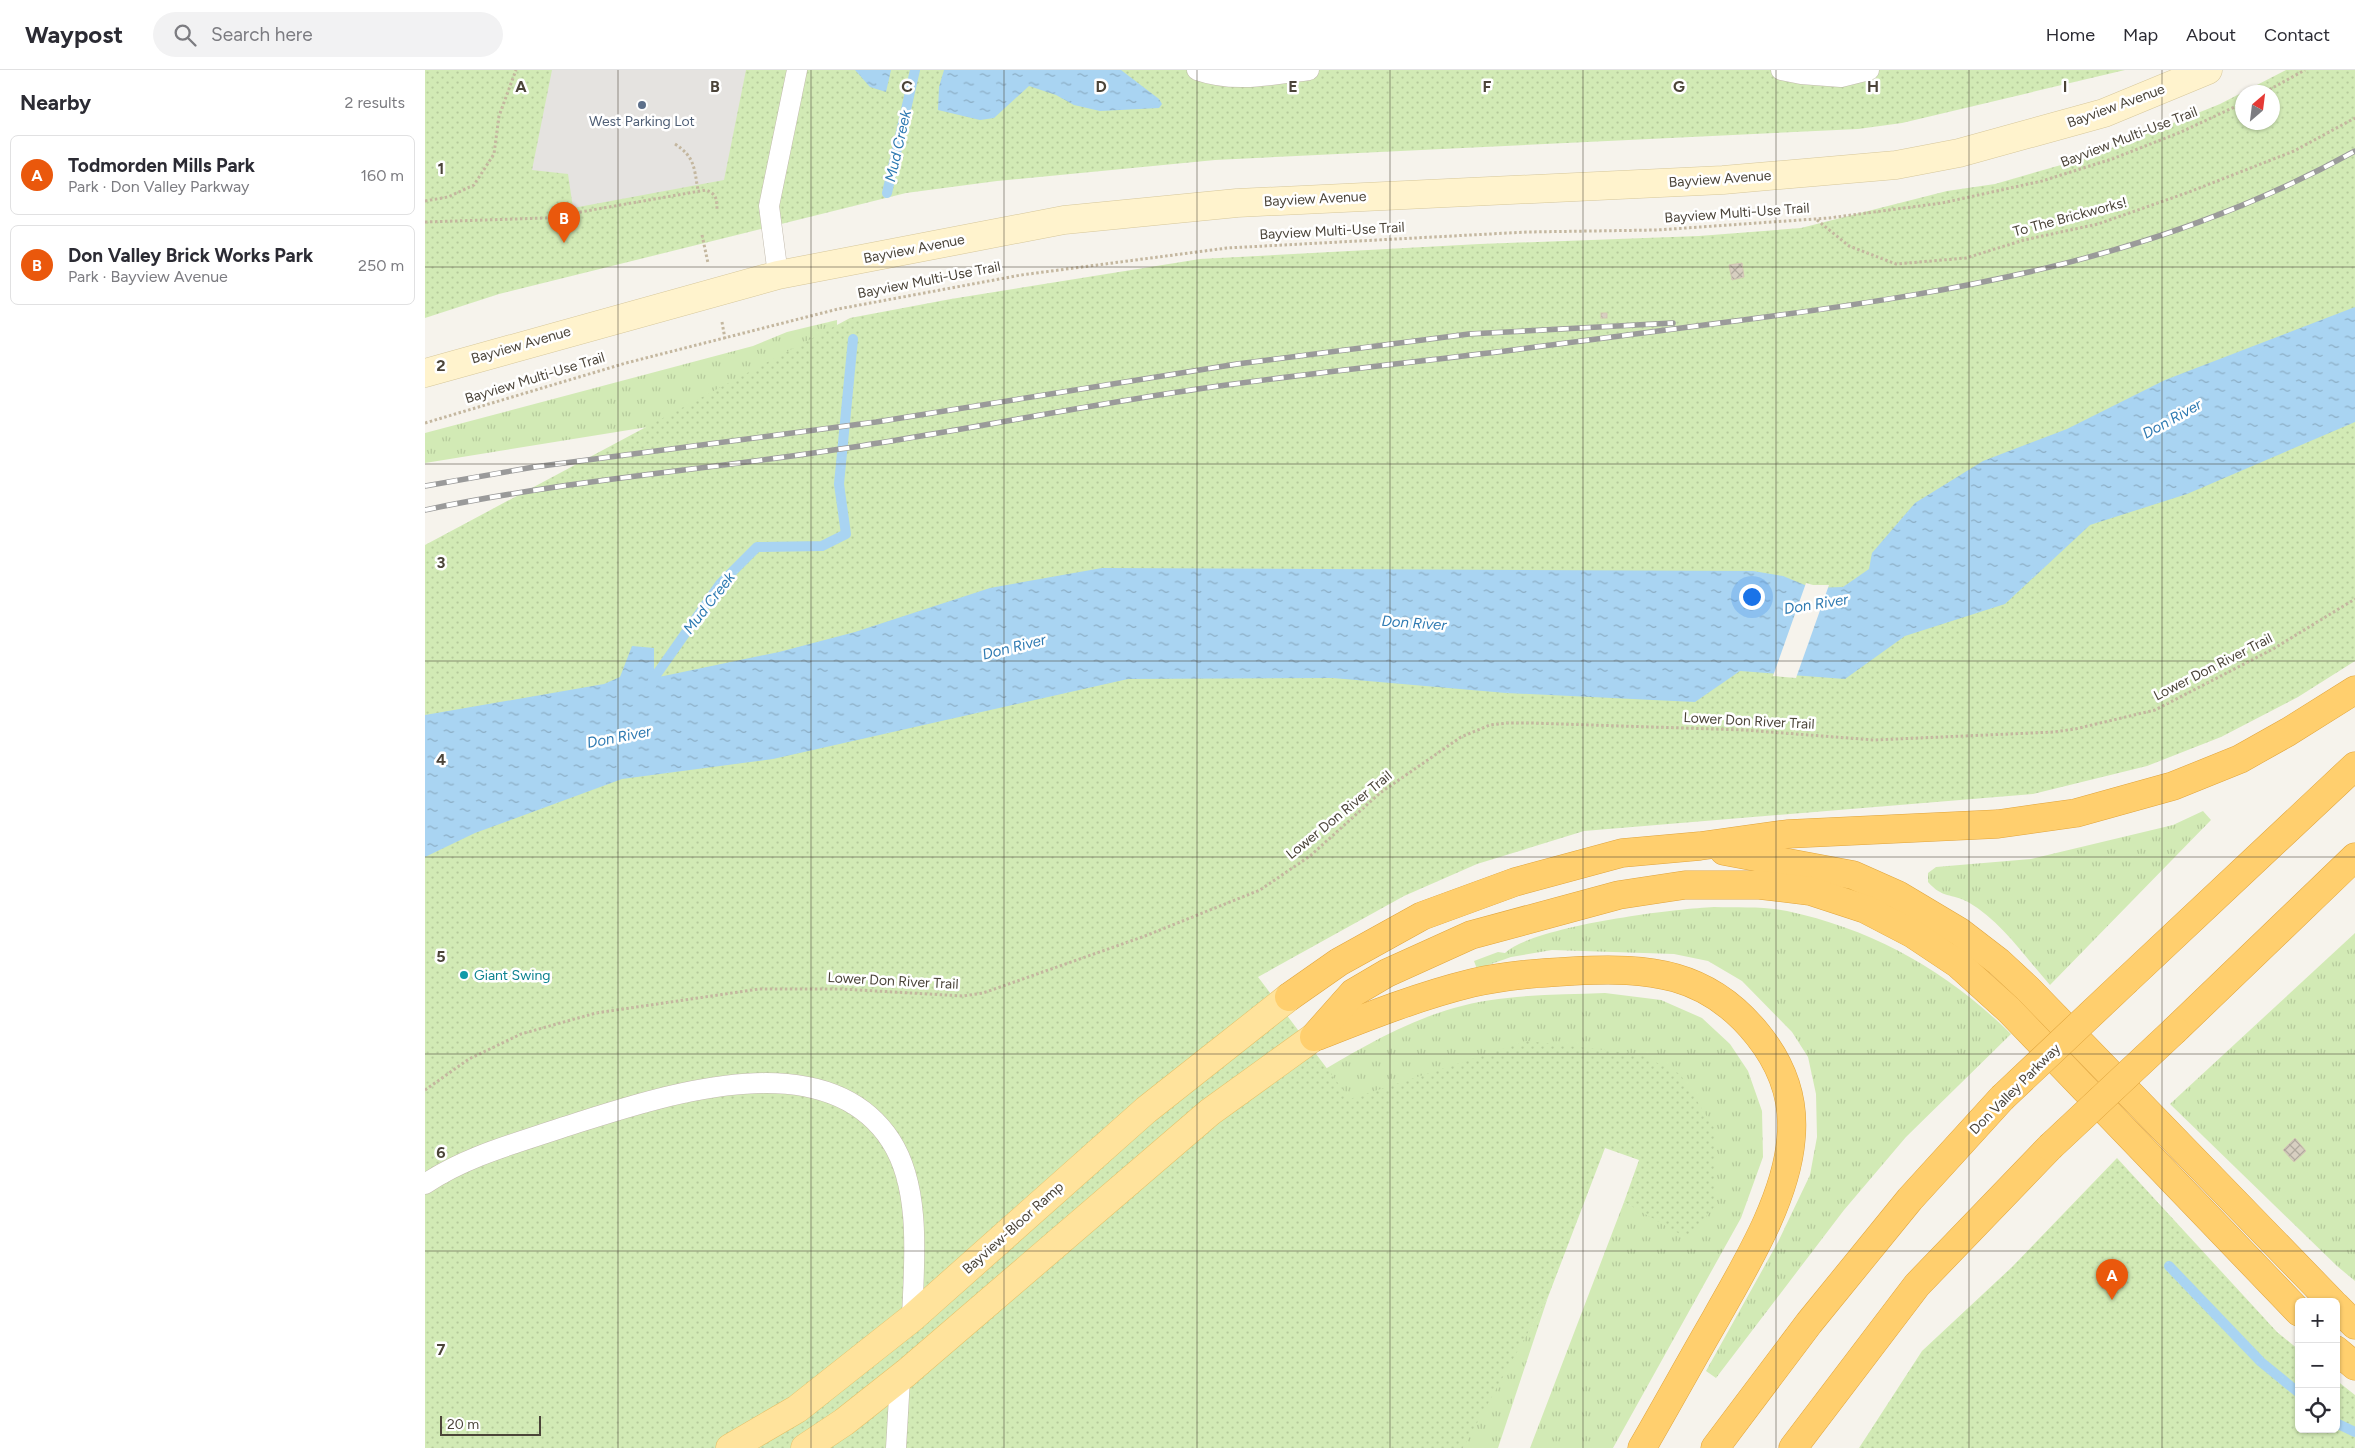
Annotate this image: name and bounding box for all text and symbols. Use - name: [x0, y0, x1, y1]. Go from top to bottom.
- search box: [153, 12, 503, 57]
- text: Waypost: [25, 20, 123, 49]
- icon: search: [171, 21, 199, 49]
- text: Search here: [211, 23, 313, 46]
- text: Home: [2046, 24, 2095, 46]
- text: Map: [2123, 24, 2158, 46]
- text: About: [2186, 24, 2236, 46]
- text: Contact: [2264, 24, 2330, 46]
- text: A: [515, 77, 527, 96]
- text: B: [710, 77, 720, 96]
- text: C: [901, 77, 913, 96]
- text: D: [1095, 77, 1107, 96]
- text: E: [1288, 77, 1298, 96]
- text: F: [1483, 77, 1492, 96]
- text: G: [1673, 77, 1685, 96]
- text: H: [1867, 77, 1879, 96]
- text: I: [2063, 77, 2067, 96]
- street label: Bayview Avenue: [2065, 80, 2168, 132]
- north arrow: [2235, 85, 2280, 130]
- text: Nearby: [20, 90, 91, 115]
- text: 2 results: [345, 93, 405, 112]
- marker: West Parking Lot: [636, 99, 648, 111]
- street label: Bayview Multi-Use Trail: [2058, 103, 2200, 171]
- water label: Mud Creek: [881, 108, 915, 184]
- place label: West Parking Lot: [589, 113, 695, 130]
- text: Todmorden Mills Park: [68, 154, 255, 177]
- text: 1: [438, 159, 444, 178]
- text: A: [31, 166, 43, 185]
- text: 160 m: [361, 166, 404, 185]
- street label: Bayview Avenue: [1668, 167, 1772, 191]
- text: Park · Don Valley Parkway: [68, 177, 249, 196]
- street label: Bayview Avenue: [1263, 188, 1367, 210]
- street label: To The Brickworks!: [2011, 194, 2129, 240]
- street label: Bayview Multi-Use Trail: [1664, 199, 1810, 227]
- pin: B: [548, 202, 580, 243]
- street label: Bayview Multi-Use Trail: [1259, 219, 1405, 243]
- street label: Bayview Avenue: [862, 231, 966, 267]
- text: Don Valley Brick Works Park: [68, 244, 313, 267]
- text: B: [32, 256, 42, 275]
- text: 250 m: [358, 256, 404, 275]
- street label: Bayview Multi-Use Trail: [856, 258, 1002, 302]
- text: Park · Bayview Avenue: [68, 267, 228, 286]
- street label: Bayview Avenue: [469, 323, 573, 367]
- street label: Bayview Multi-Use Trail: [463, 349, 607, 407]
- text: 2: [436, 356, 446, 375]
- water label: Don River: [2139, 395, 2206, 443]
- text: 3: [437, 553, 446, 572]
- water label: Mud Creek: [679, 568, 739, 637]
- your location: [1739, 584, 1765, 610]
- water label: Don River: [1783, 590, 1850, 618]
- water label: Don River: [1381, 612, 1448, 634]
- water label: Don River: [980, 630, 1049, 664]
- street label: Lower Don River Trail: [2151, 630, 2275, 704]
- street label: Lower Don River Trail: [1683, 709, 1815, 733]
- water label: Don River: [585, 722, 653, 752]
- text: 4: [436, 750, 446, 769]
- street label: Lower Don River Trail: [1283, 767, 1395, 863]
- text: 5: [436, 947, 446, 966]
- place label: Giant Swing: [474, 967, 550, 984]
- marker: Giant Swing: [458, 969, 470, 981]
- street label: Lower Don River Trail: [827, 969, 959, 993]
- street label: Don Valley Parkway: [1966, 1040, 2064, 1138]
- text: 6: [436, 1143, 446, 1162]
- street label: Bayview-Bloor Ramp: [959, 1178, 1067, 1278]
- pin: A: [2096, 1259, 2128, 1300]
- map controls: [2295, 1298, 2340, 1433]
- button: +: [2295, 1298, 2340, 1343]
- text: 7: [437, 1340, 446, 1359]
- button: −: [2295, 1343, 2340, 1388]
- button: locate: [2295, 1388, 2340, 1433]
- scale bar: [440, 1413, 541, 1436]
- text: 20 m: [447, 1416, 479, 1433]

